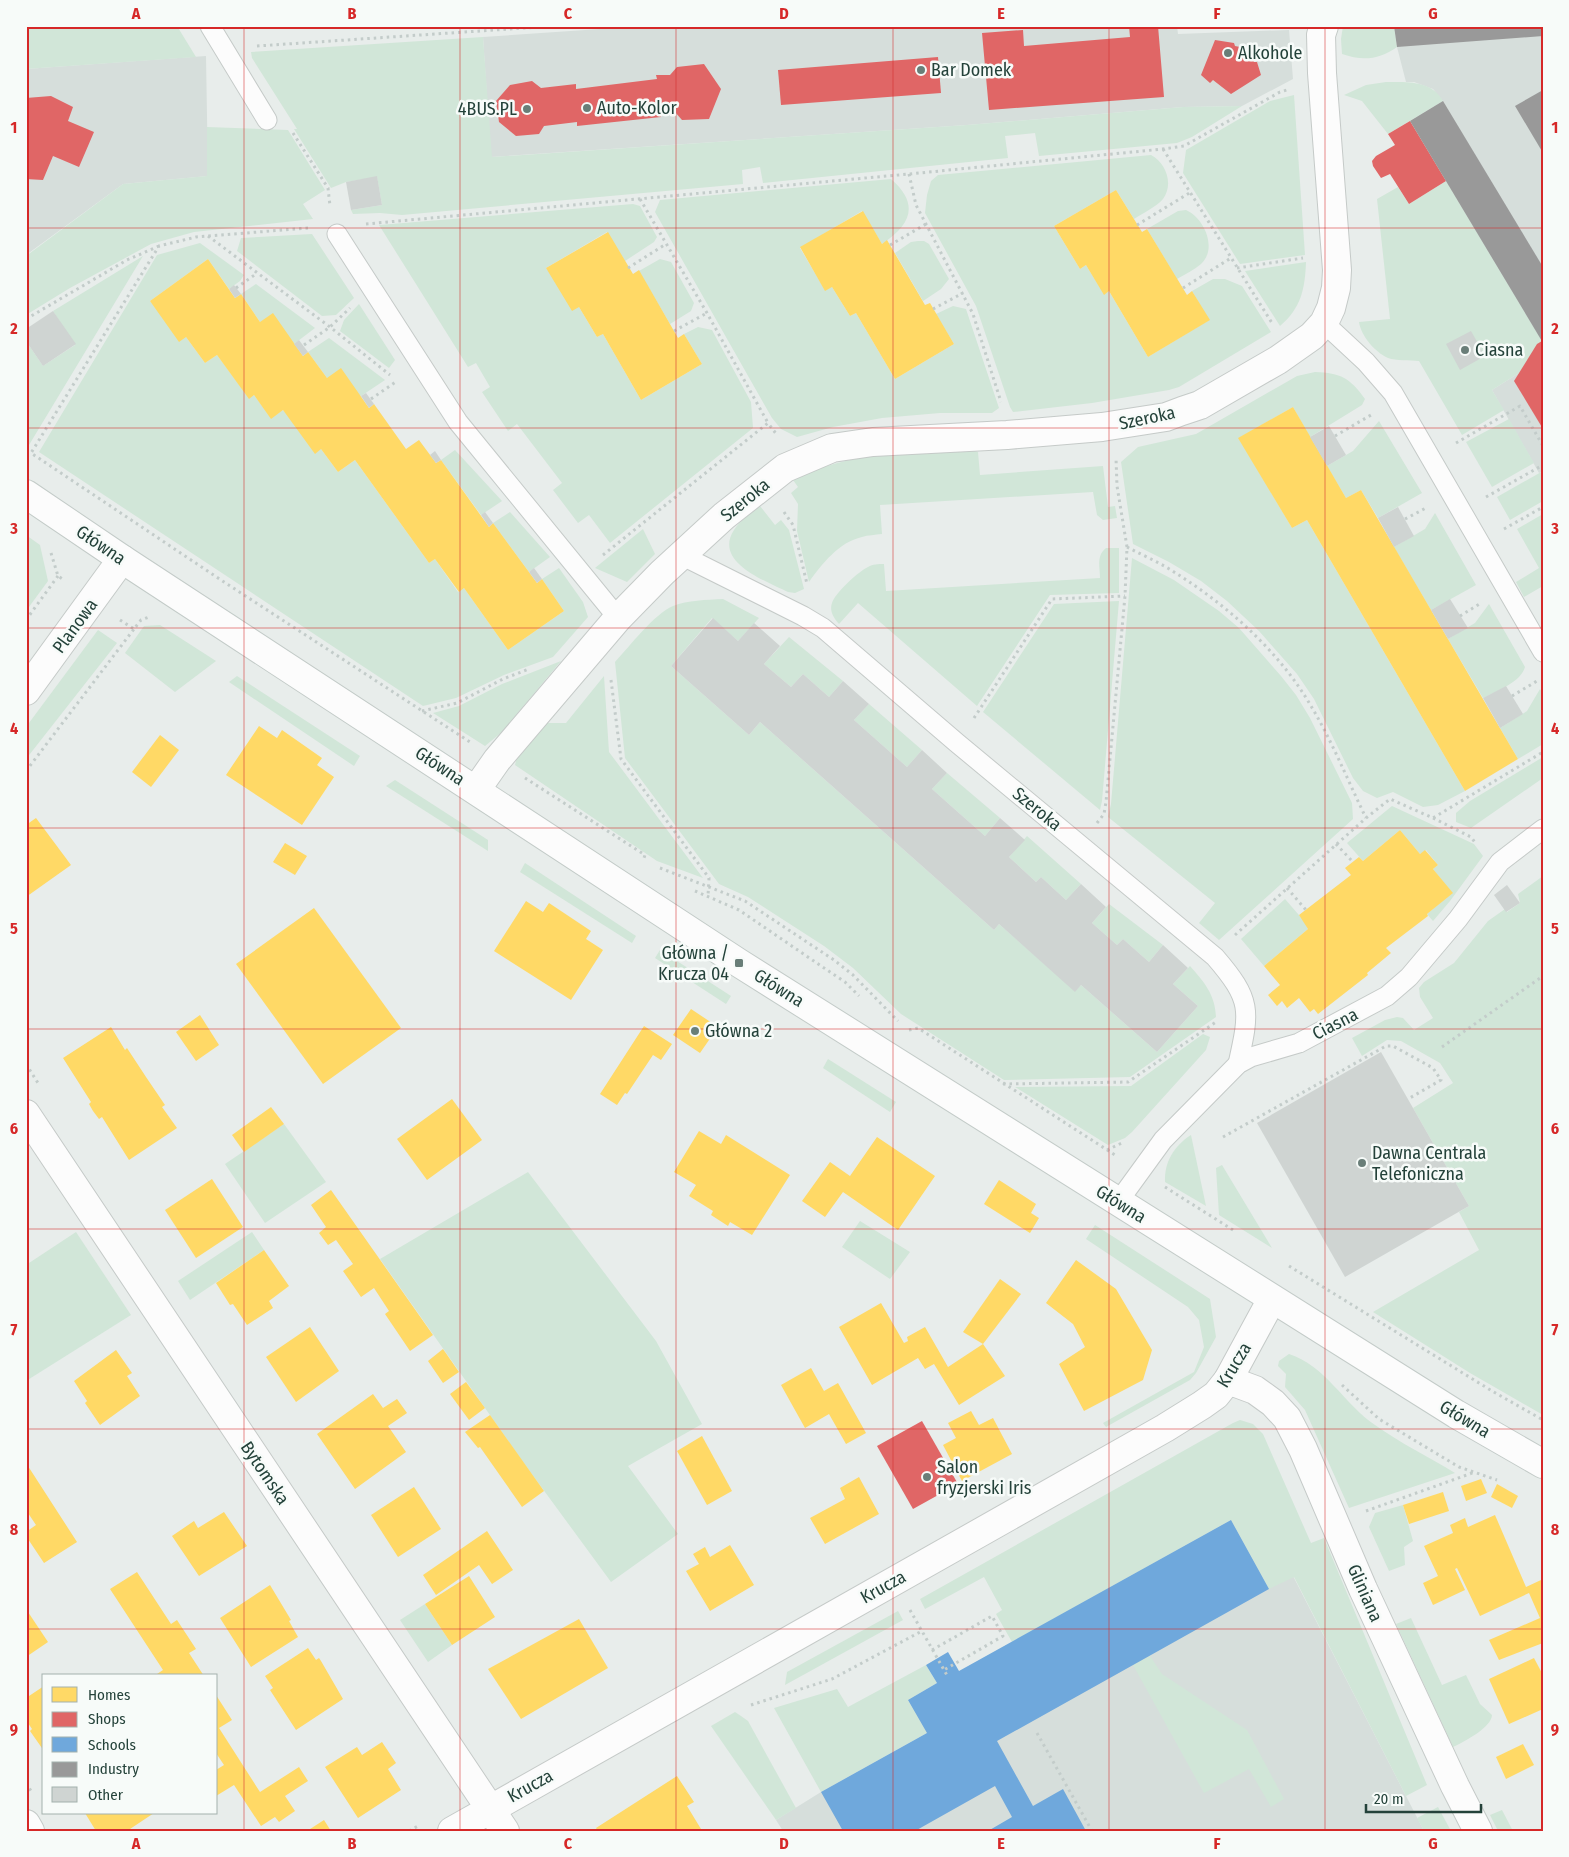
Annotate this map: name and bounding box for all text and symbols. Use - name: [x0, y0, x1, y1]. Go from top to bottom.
- text: A: [131, 4, 141, 23]
- text: B: [348, 4, 357, 23]
- text: C: [564, 4, 573, 23]
- text: D: [779, 4, 789, 23]
- text: E: [997, 4, 1005, 23]
- text: F: [1213, 4, 1221, 23]
- text: G: [1428, 4, 1438, 23]
- place label: Alkohole: [1238, 42, 1303, 64]
- marker: Alkohole: [1222, 47, 1234, 59]
- place label: Bar Domek: [931, 59, 1012, 81]
- marker: Bar Domek: [915, 64, 927, 76]
- place label: Auto-Kolor: [597, 97, 677, 119]
- place label: 4BUS.PL: [458, 98, 517, 120]
- marker: Auto-Kolor: [581, 102, 593, 114]
- marker: 4BUS.PL: [521, 103, 533, 115]
- text: 1: [11, 118, 17, 137]
- text: 1: [1552, 118, 1558, 137]
- text: 2: [9, 319, 18, 338]
- text: 2: [1550, 319, 1559, 338]
- place label: Ciasna: [1475, 339, 1524, 361]
- marker: Ciasna: [1459, 344, 1471, 356]
- street label: Szeroka: [1117, 401, 1177, 435]
- street label: Szeroka: [716, 473, 774, 526]
- text: 3: [9, 519, 18, 538]
- text: 3: [1550, 519, 1559, 538]
- street label: Główna: [72, 521, 130, 570]
- street label: Planowa: [48, 594, 102, 658]
- text: 4: [10, 719, 18, 738]
- text: 4: [1551, 719, 1559, 738]
- street label: Główna: [411, 742, 469, 790]
- street label: Szeroka: [1008, 783, 1066, 836]
- text: 5: [10, 919, 18, 938]
- text: 5: [1551, 919, 1559, 938]
- place label: Główna / Krucza 04: [658, 942, 729, 985]
- marker: Główna / Krucza 04: [733, 957, 745, 969]
- street label: Główna: [750, 964, 808, 1012]
- street label: Ciasna: [1308, 1003, 1362, 1045]
- place label: Główna 2: [705, 1020, 772, 1042]
- marker: Główna 2: [689, 1025, 701, 1037]
- text: 6: [10, 1119, 18, 1138]
- text: 6: [1551, 1119, 1559, 1138]
- place label: Dawna Centrala Telefoniczna: [1372, 1142, 1486, 1185]
- marker: Dawna Centrala Telefoniczna: [1356, 1157, 1368, 1169]
- street label: Główna: [1092, 1180, 1150, 1228]
- text: 7: [11, 1320, 18, 1339]
- text: 7: [1552, 1320, 1559, 1339]
- street label: Krucza: [1212, 1338, 1256, 1392]
- street label: Główna: [1436, 1395, 1494, 1443]
- street label: Bytomska: [236, 1437, 294, 1509]
- place label: Salon fryzjerski Iris: [937, 1456, 1032, 1499]
- marker: Salon fryzjerski Iris: [921, 1471, 933, 1483]
- text: 8: [10, 1520, 19, 1539]
- text: 8: [1551, 1520, 1560, 1539]
- street label: Gliniana: [1343, 1561, 1387, 1625]
- street label: Krucza: [856, 1566, 910, 1608]
- legend: [42, 1674, 218, 1814]
- text: Homes: [88, 1686, 130, 1704]
- text: Shops: [88, 1710, 126, 1728]
- text: 9: [10, 1720, 18, 1739]
- text: 9: [1551, 1720, 1559, 1739]
- text: Schools: [88, 1736, 136, 1754]
- text: Industry: [88, 1760, 139, 1778]
- street label: Krucza: [503, 1765, 557, 1807]
- scale bar: [1366, 1782, 1482, 1814]
- text: Other: [88, 1786, 124, 1804]
- text: 20 m: [1374, 1790, 1404, 1808]
- text: A: [131, 1834, 141, 1853]
- text: B: [348, 1834, 357, 1853]
- text: C: [564, 1834, 573, 1853]
- text: D: [779, 1834, 789, 1853]
- text: E: [997, 1834, 1005, 1853]
- text: F: [1213, 1834, 1221, 1853]
- text: G: [1428, 1834, 1438, 1853]

